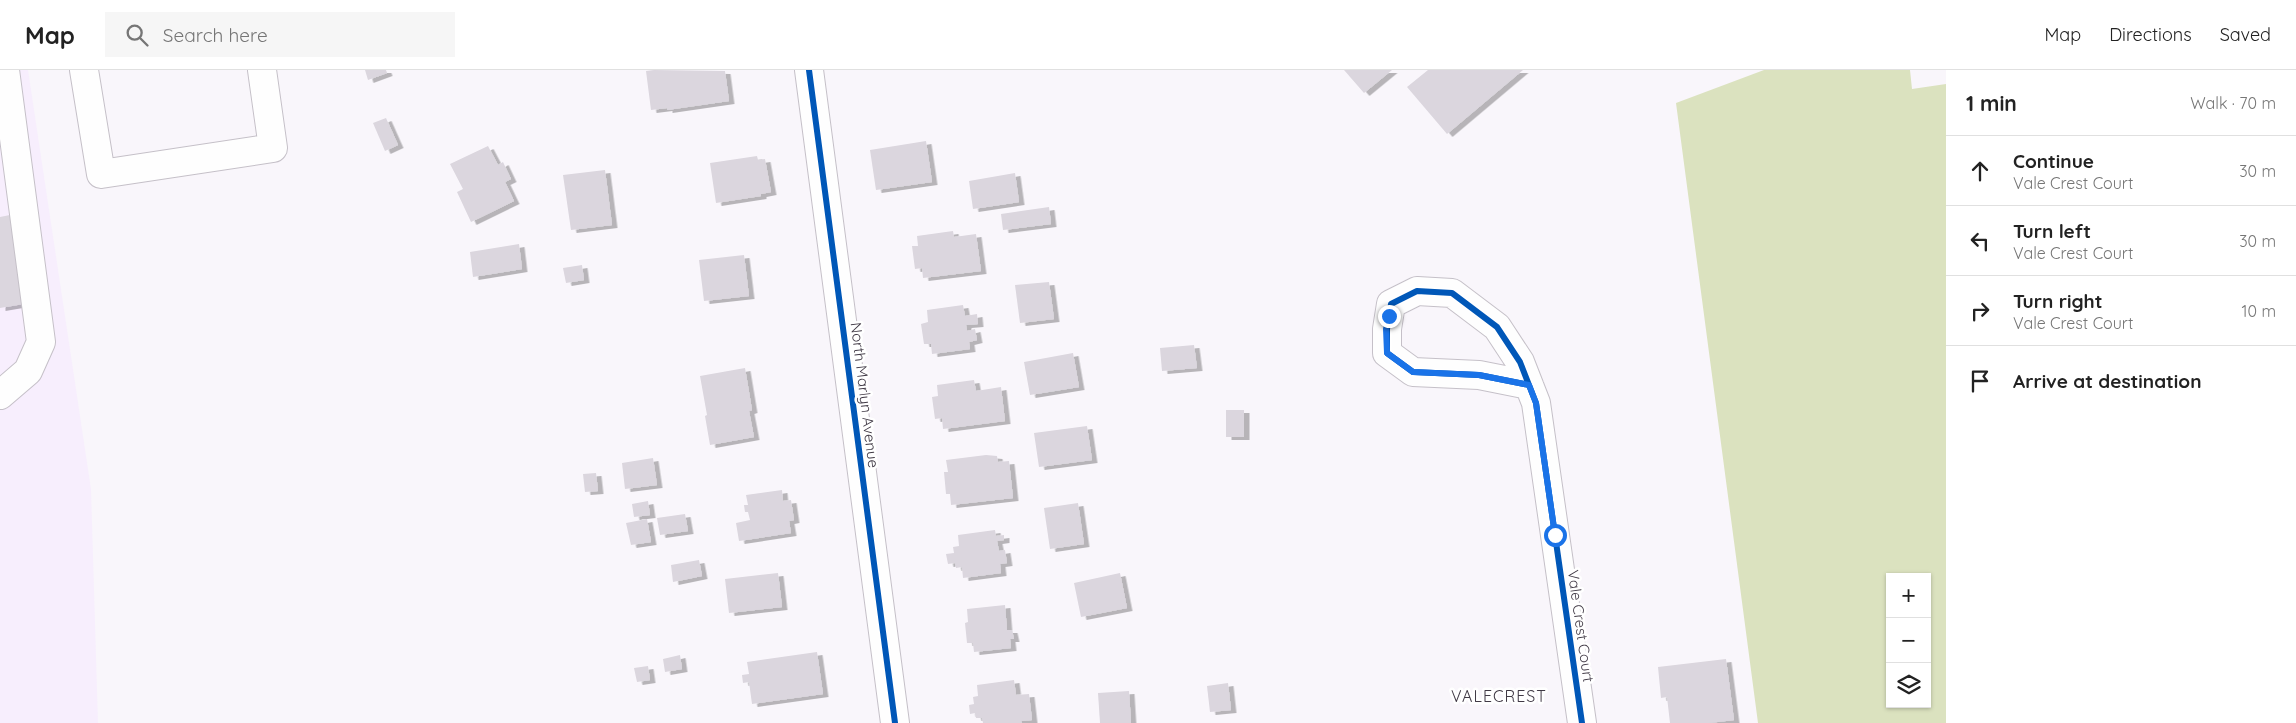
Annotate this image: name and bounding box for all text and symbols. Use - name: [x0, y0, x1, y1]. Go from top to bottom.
- search box: [105, 12, 455, 57]
- text: Map: [25, 20, 75, 50]
- icon: search: [123, 21, 151, 49]
- text: Search here: [163, 23, 268, 47]
- text: Map: [2044, 23, 2081, 46]
- text: Directions: [2109, 23, 2192, 46]
- text: Saved: [2220, 23, 2271, 46]
- text: 1 min: [1966, 90, 2017, 116]
- text: Walk · 70 m: [2190, 93, 2276, 113]
- text: Continue: [2013, 149, 2094, 173]
- icon: ahead: [1966, 157, 1994, 185]
- text: 30 m: [2239, 161, 2276, 181]
- text: Vale Crest Court: [2013, 173, 2133, 193]
- text: Turn left: [2013, 219, 2091, 243]
- icon: left: [1966, 227, 1994, 255]
- text: 30 m: [2239, 231, 2276, 251]
- text: Vale Crest Court: [2013, 243, 2133, 263]
- text: Turn right: [2013, 289, 2102, 313]
- icon: right: [1966, 297, 1994, 325]
- text: 10 m: [2242, 301, 2276, 321]
- route end: [1378, 305, 1401, 328]
- text: Vale Crest Court: [2013, 313, 2133, 333]
- street label: North Marlyn Avenue: [847, 321, 883, 469]
- icon: arrive: [1966, 367, 1994, 395]
- text: Arrive at destination: [2013, 369, 2202, 393]
- route start: [1544, 524, 1567, 547]
- street label: Vale Crest Court: [1564, 569, 1598, 683]
- map controls: [1886, 573, 1931, 708]
- button: +: [1886, 573, 1931, 618]
- button: −: [1886, 618, 1931, 663]
- button: layers: [1886, 663, 1931, 708]
- district label: VALECREST: [1451, 686, 1547, 706]

